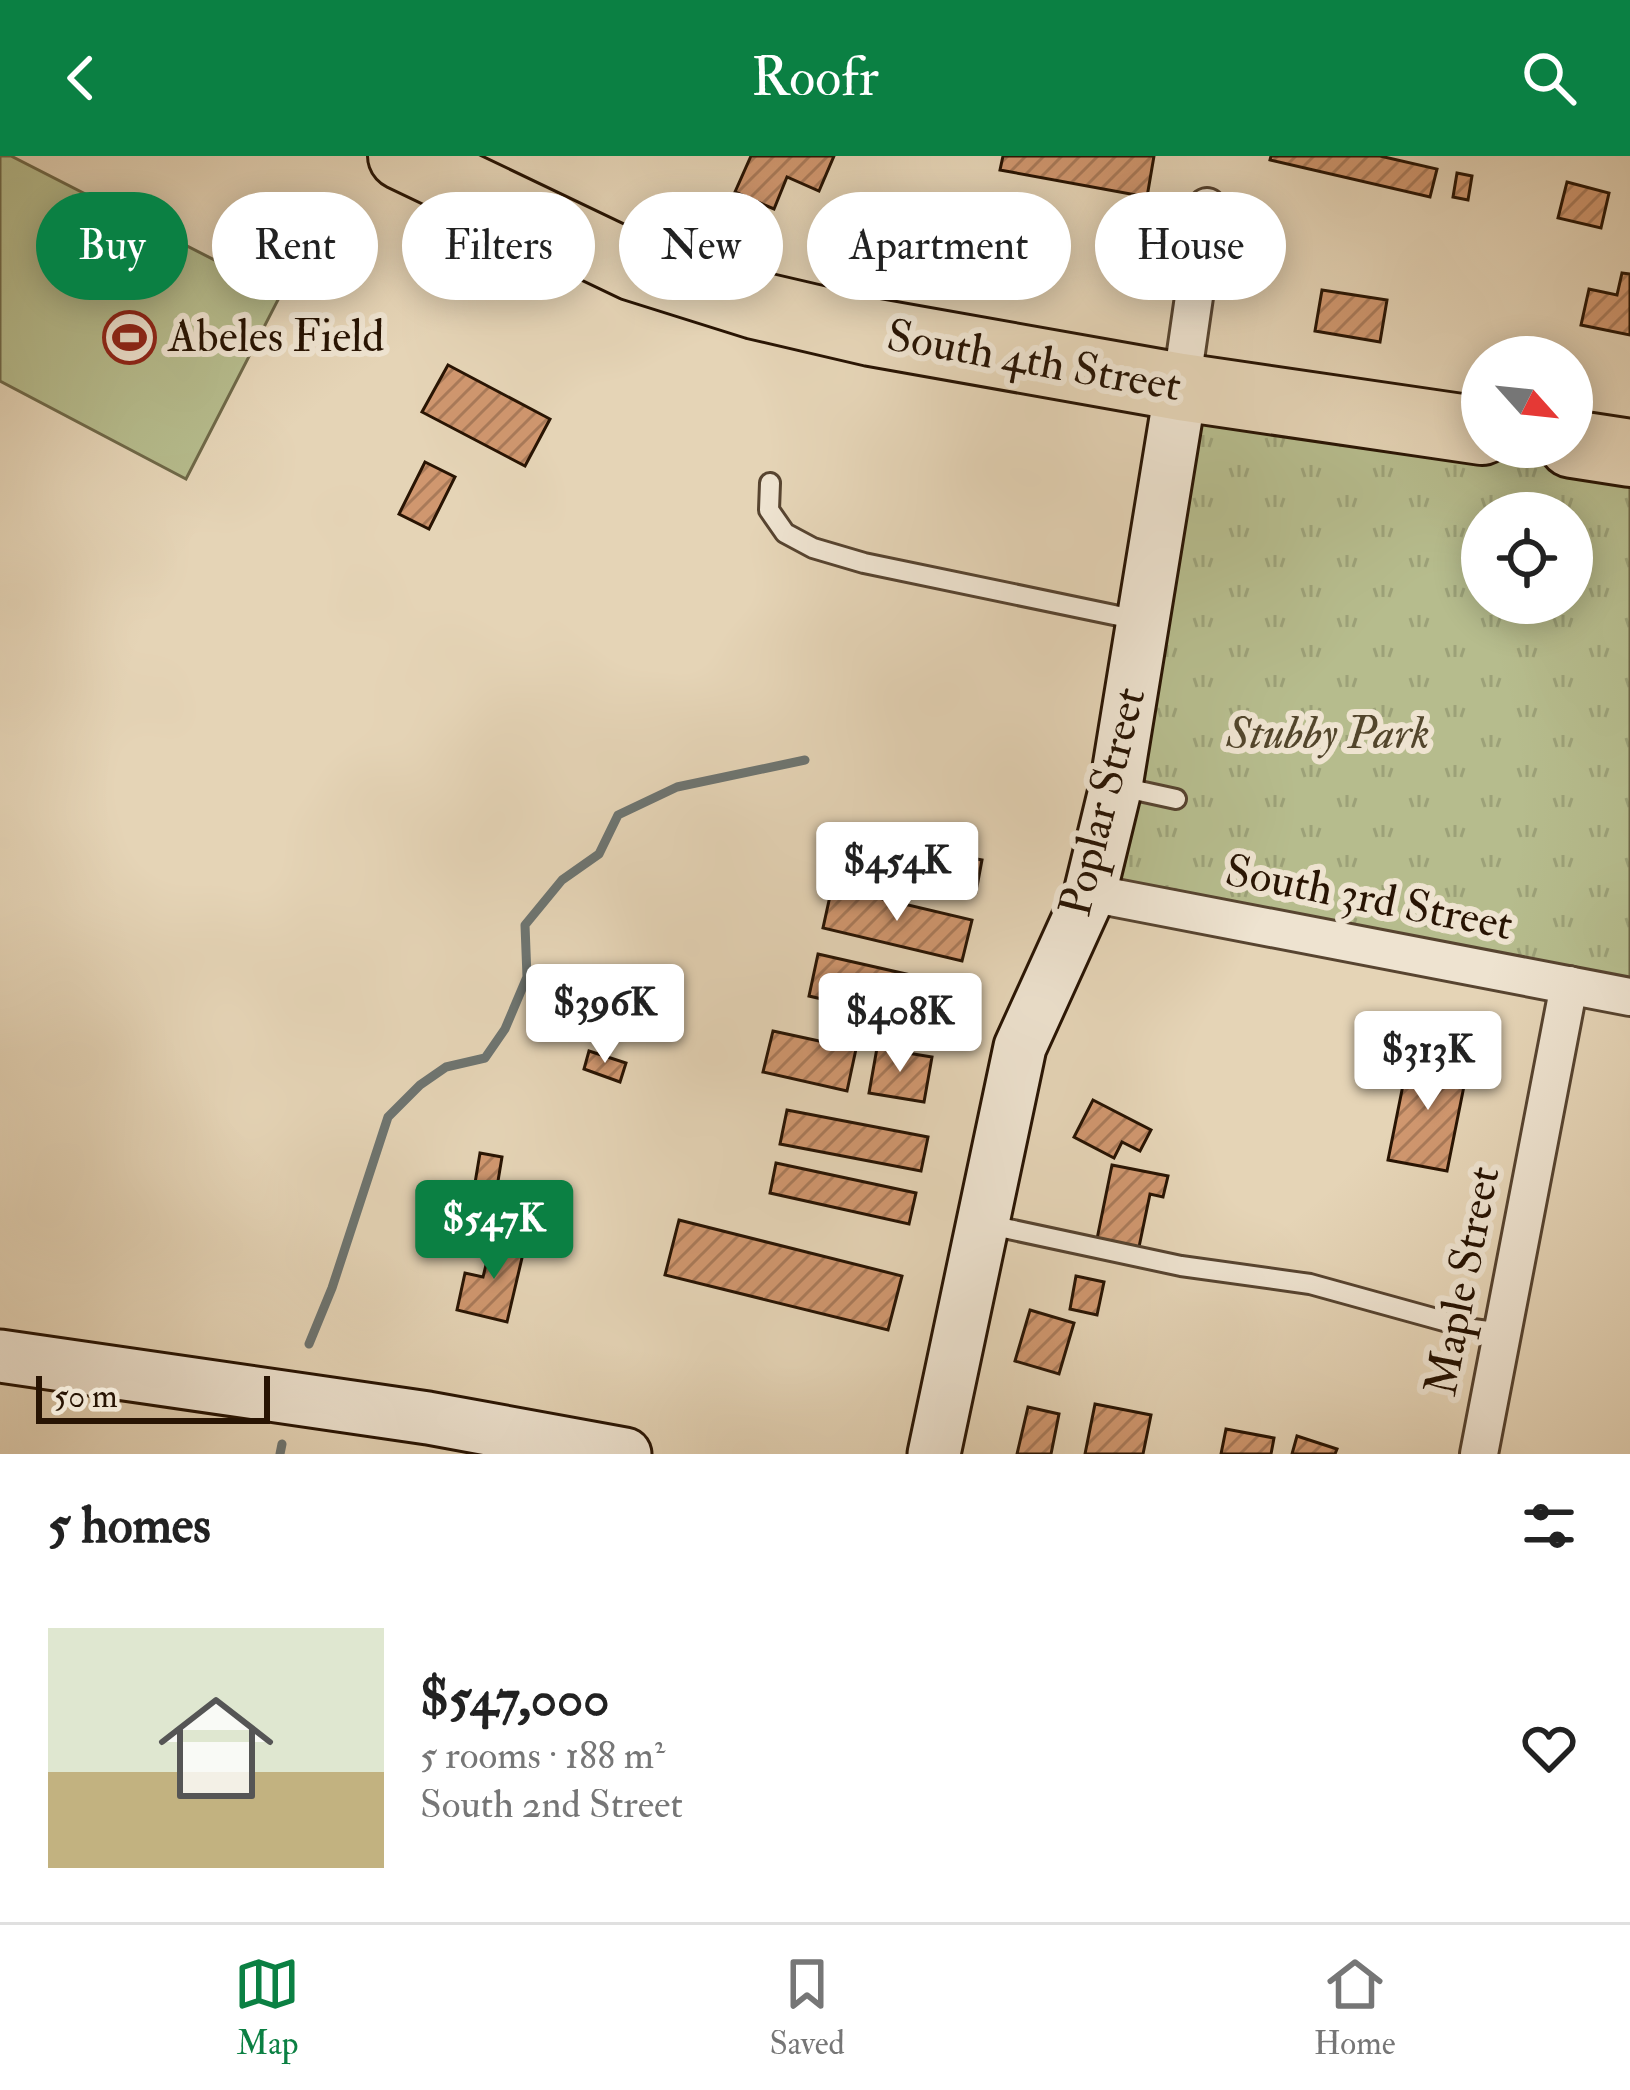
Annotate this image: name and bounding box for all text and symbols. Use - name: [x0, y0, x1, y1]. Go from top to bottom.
- text: Roofr: [751, 44, 879, 112]
- icon: back: [48, 45, 114, 111]
- icon: search: [1516, 45, 1582, 111]
- chip: Buy: [36, 192, 188, 300]
- chip: Rent: [212, 192, 378, 300]
- chip: Filters: [402, 192, 595, 300]
- chip: New: [619, 192, 783, 300]
- chip: Apartment: [807, 192, 1071, 300]
- chip: House: [1095, 192, 1286, 300]
- street label: South 4th Street: [882, 308, 1186, 414]
- sports icon: Abeles Field: [101, 309, 157, 365]
- place label: Abeles Field: [167, 309, 384, 365]
- north arrow: [1461, 336, 1593, 468]
- map controls: [1461, 336, 1593, 624]
- button: locate: [1461, 492, 1593, 624]
- street label: Poplar Street: [1048, 682, 1158, 922]
- park label: Stubby Park: [1225, 706, 1430, 762]
- pin: $454K: [813, 822, 981, 924]
- text: $454K: [843, 836, 951, 885]
- street label: South 3rd Street: [1221, 843, 1517, 953]
- pin: $396K: [521, 964, 689, 1066]
- pin: $408K: [816, 973, 984, 1075]
- text: $396K: [553, 978, 657, 1027]
- text: $408K: [846, 987, 954, 1036]
- pin: $313K: [1344, 1011, 1512, 1113]
- text: $313K: [1381, 1025, 1475, 1074]
- street label: Maple Street: [1413, 1162, 1513, 1400]
- pin: $547K: [410, 1180, 578, 1282]
- text: $547K: [442, 1194, 546, 1243]
- scale bar: [36, 1370, 270, 1423]
- text: 50 m: [54, 1376, 118, 1417]
- icon: filters: [1516, 1493, 1582, 1559]
- text: 5 homes: [48, 1494, 211, 1558]
- text: $547,000: [420, 1667, 609, 1731]
- icon: home: [144, 1676, 288, 1820]
- icon: heart: [1516, 1715, 1582, 1781]
- text: 5 rooms · 188 m²: [420, 1731, 665, 1780]
- text: South 2nd Street: [420, 1780, 683, 1829]
- tab: Map: [234, 1951, 300, 2064]
- tab: Saved: [769, 1951, 845, 2064]
- tab: Home: [1314, 1951, 1396, 2064]

